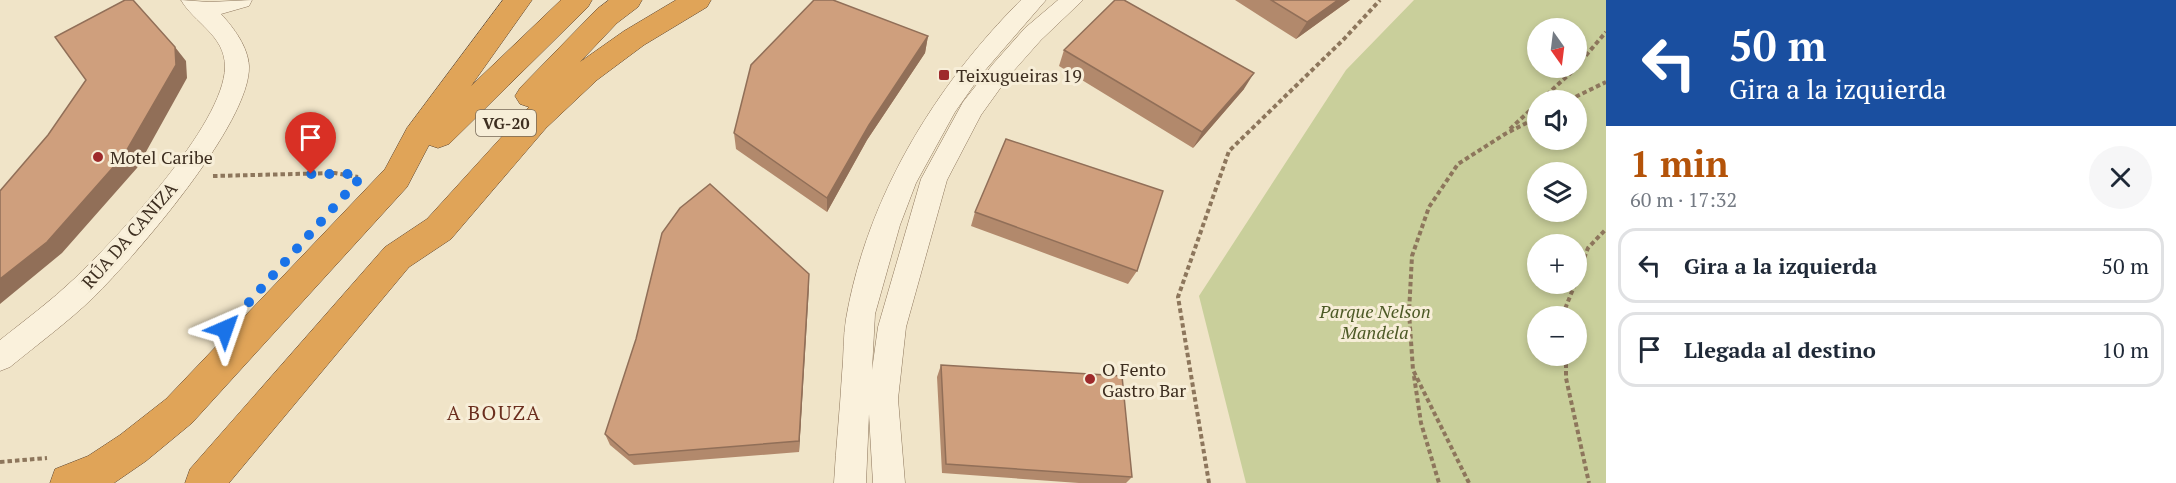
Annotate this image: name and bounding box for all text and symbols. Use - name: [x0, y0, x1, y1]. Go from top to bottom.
- text: 50 m: [1729, 17, 1827, 73]
- north arrow: [1527, 18, 1587, 78]
- map controls: [1527, 18, 1587, 366]
- icon: left: [1630, 24, 1708, 102]
- place label: Teixugueiras 19: [956, 63, 1082, 87]
- marker: Teixugueiras 19: [937, 68, 951, 82]
- text: Gira a la izquierda: [1729, 71, 1947, 107]
- button: sound: [1527, 90, 1587, 150]
- road number: VG-20: [476, 110, 536, 136]
- pin: [285, 112, 336, 174]
- icon: arrive: [294, 121, 327, 154]
- text: 1 min: [1630, 140, 1728, 187]
- place label: Motel Caribe: [110, 145, 213, 169]
- button: close: [2089, 146, 2152, 209]
- marker: Motel Caribe: [91, 150, 105, 164]
- button: layers: [1527, 162, 1587, 222]
- street label: RÚA DA CANIZA: [76, 176, 182, 293]
- text: 60 m · 17:32: [1630, 186, 1737, 213]
- button: +: [1527, 234, 1587, 294]
- icon: left: [1633, 249, 1666, 282]
- text: Gira a la izquierda: [1684, 251, 1877, 280]
- text: 50 m: [2101, 251, 2149, 280]
- position arrow: [193, 297, 257, 361]
- park label: Parque Nelson Mandela: [1318, 299, 1431, 344]
- button: −: [1527, 306, 1587, 366]
- icon: arrive: [1633, 333, 1666, 366]
- text: Llegada al destino: [1684, 335, 1876, 364]
- text: 10 m: [2101, 335, 2149, 364]
- place label: O Fento Gastro Bar: [1102, 357, 1186, 402]
- marker: O Fento Gastro Bar: [1083, 372, 1097, 386]
- district label: A BOUZA: [447, 399, 541, 426]

